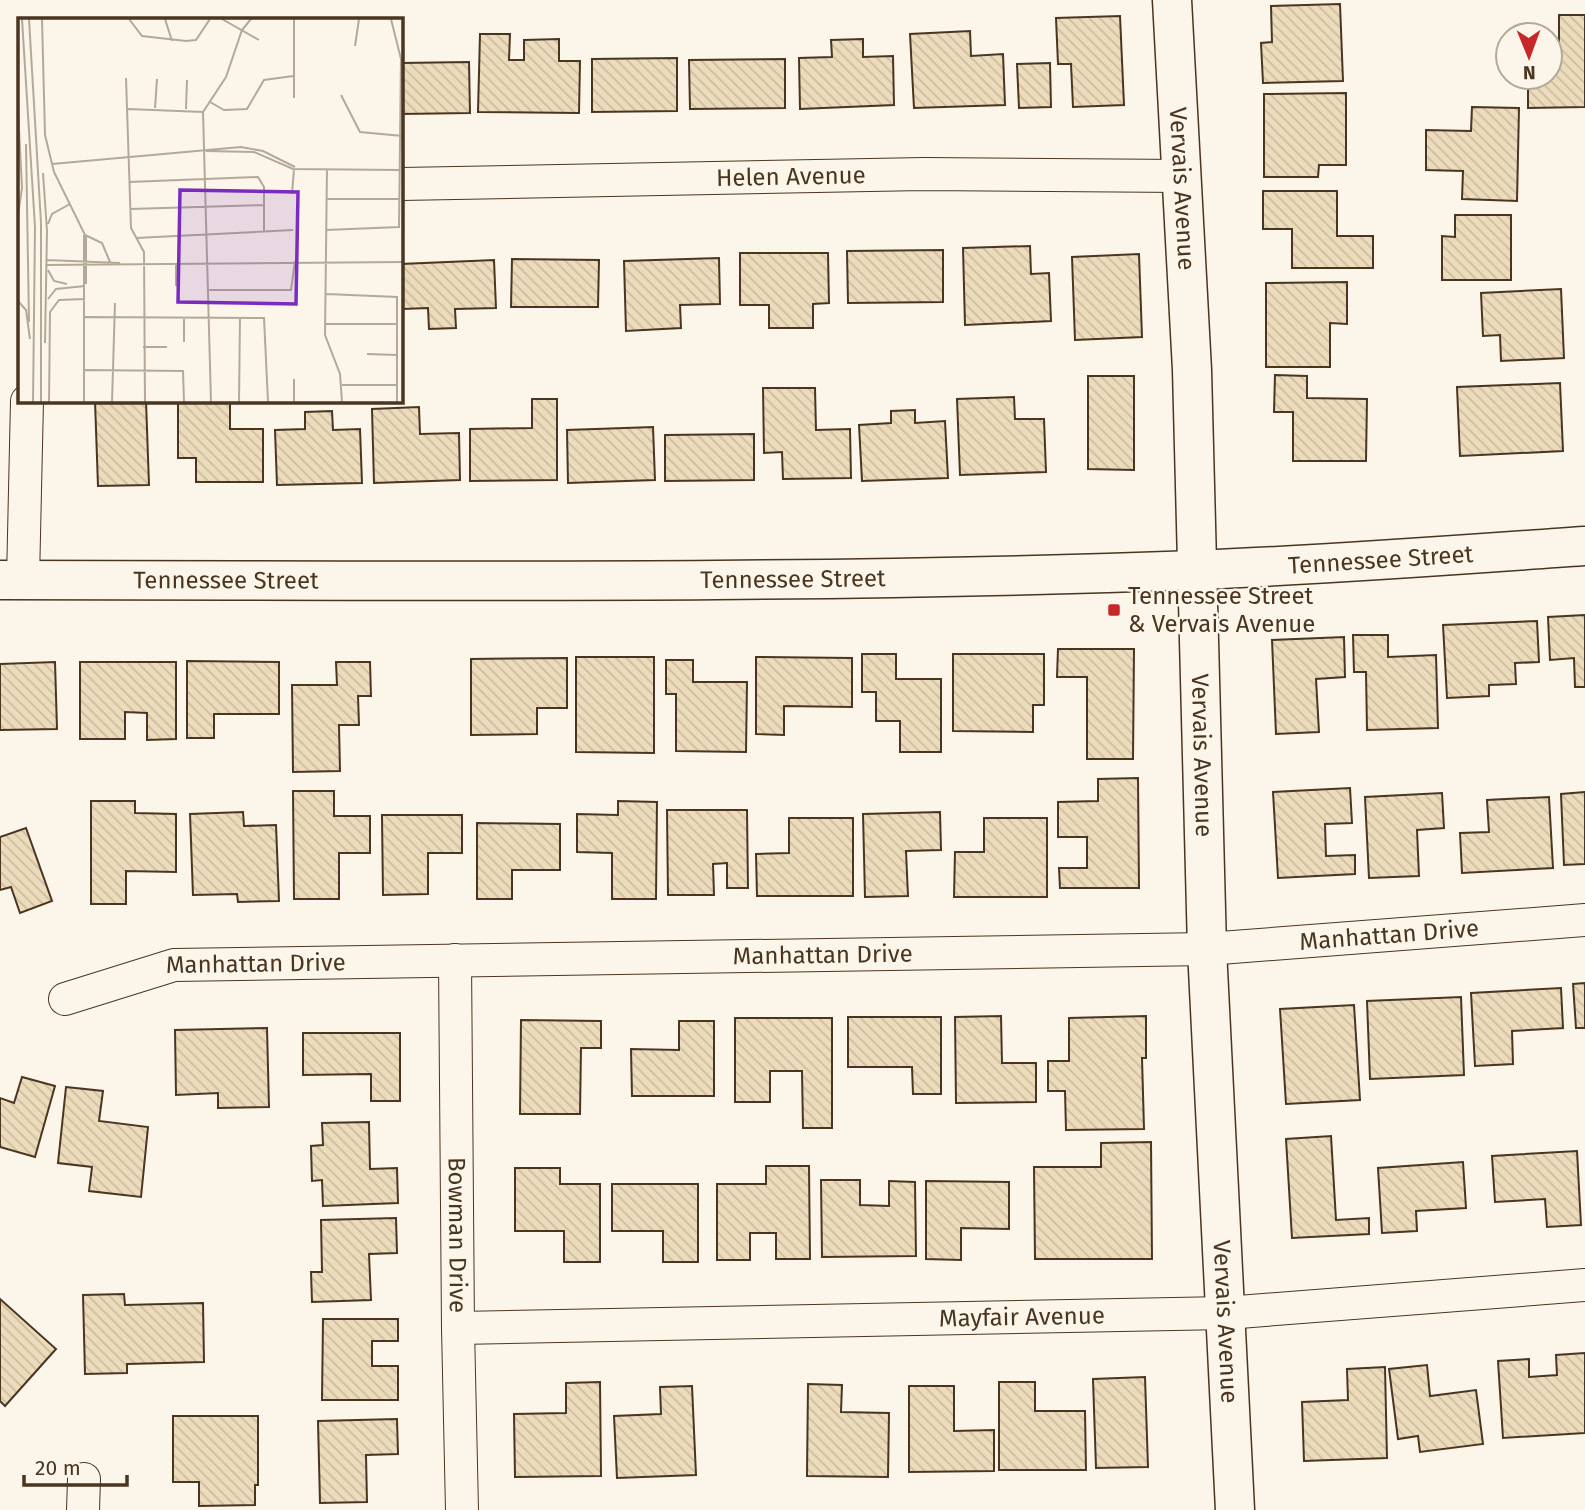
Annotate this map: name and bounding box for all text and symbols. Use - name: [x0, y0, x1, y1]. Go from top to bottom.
- inset map: [18, 18, 402, 402]
- north arrow: [1494, 21, 1564, 91]
- text: N: [1523, 61, 1536, 84]
- street label: Vervais Avenue: [1164, 106, 1201, 271]
- street label: Helen Avenue: [716, 161, 866, 192]
- street label: Tennessee Street: [1287, 540, 1474, 580]
- street label: Tennessee Street: [700, 564, 886, 594]
- street label: Tennessee Street: [133, 566, 319, 595]
- place label: Tennessee Street & Vervais Avenue: [1128, 582, 1315, 638]
- marker: Tennessee Street & Vervais Avenue: [1106, 602, 1122, 618]
- street label: Vervais Avenue: [1186, 673, 1218, 838]
- street label: Manhattan Drive: [1298, 914, 1480, 956]
- street label: Manhattan Drive: [733, 940, 913, 970]
- street label: Manhattan Drive: [166, 948, 346, 979]
- street label: Bowman Drive: [443, 1157, 472, 1313]
- street label: Vervais Avenue: [1208, 1239, 1244, 1404]
- street label: Mayfair Avenue: [939, 1301, 1105, 1333]
- scale bar: [24, 1444, 128, 1488]
- text: 20 m: [35, 1455, 81, 1481]

